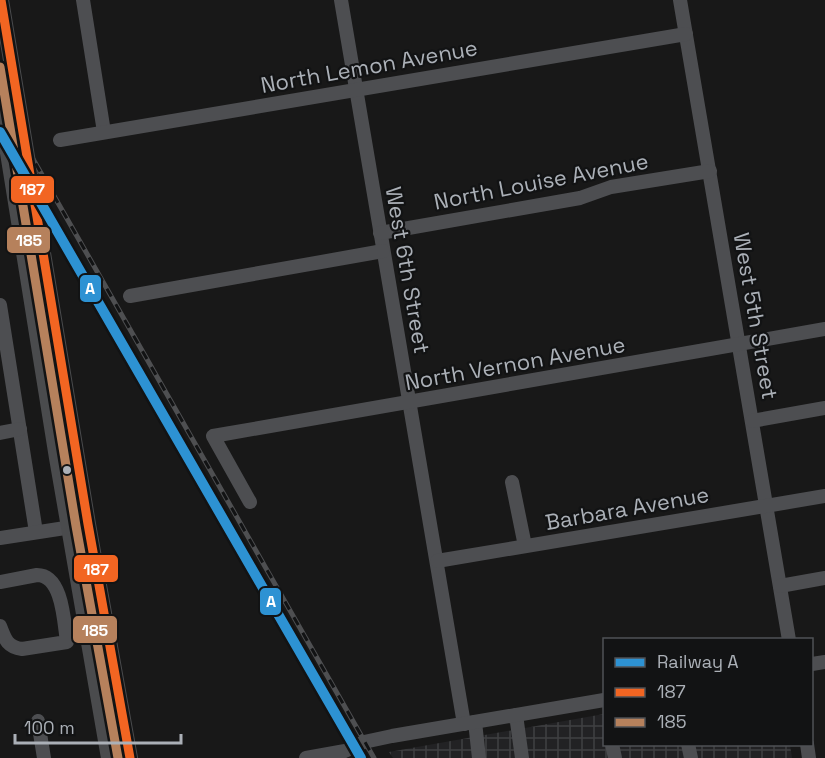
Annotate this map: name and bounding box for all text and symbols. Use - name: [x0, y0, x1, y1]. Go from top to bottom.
- street label: North Lemon Avenue: [258, 33, 480, 99]
- street label: North Louise Avenue: [431, 146, 651, 216]
- line badge: 187: [10, 175, 55, 204]
- text: 187: [19, 179, 45, 200]
- street label: West 6th Street: [380, 184, 436, 356]
- line badge: 185: [6, 226, 51, 254]
- text: 185: [16, 230, 43, 251]
- street label: West 5th Street: [728, 230, 784, 402]
- line badge: A: [79, 274, 102, 303]
- text: A: [85, 278, 95, 299]
- street label: North Vernon Avenue: [403, 330, 627, 396]
- unlabelled marker: [61, 464, 73, 476]
- street label: Barbara Avenue: [543, 480, 711, 536]
- line badge: 187: [73, 554, 119, 583]
- text: 187: [83, 559, 109, 580]
- line badge: A: [259, 587, 282, 616]
- text: A: [266, 591, 276, 612]
- line badge: 185: [72, 615, 118, 644]
- text: 185: [82, 620, 109, 641]
- legend: [603, 638, 813, 746]
- text: Railway A: [657, 650, 739, 673]
- text: 187: [657, 680, 686, 703]
- scale bar: [15, 707, 182, 745]
- text: 185: [657, 710, 687, 733]
- text: 100 m: [24, 716, 75, 739]

